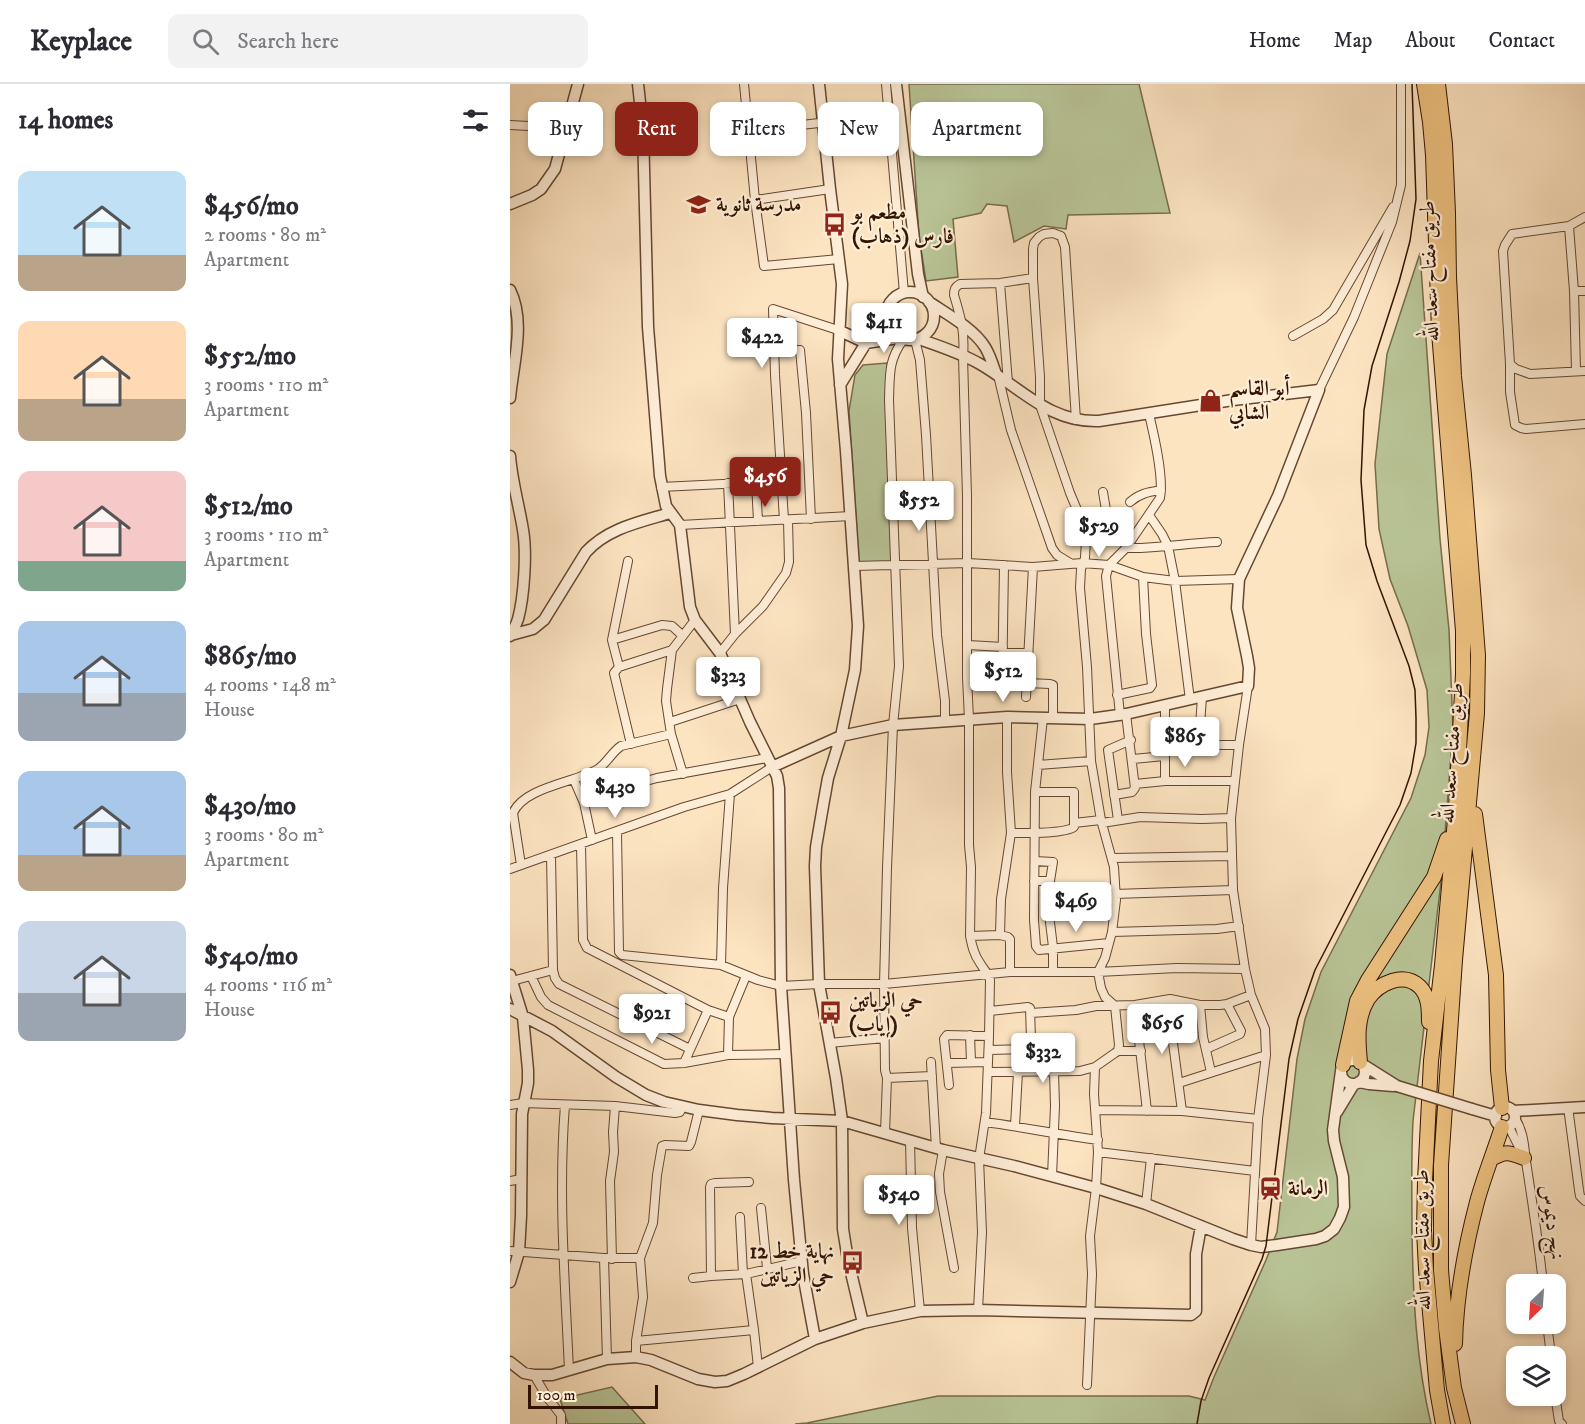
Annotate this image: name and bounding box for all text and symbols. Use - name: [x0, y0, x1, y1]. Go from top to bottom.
- search box: [168, 14, 588, 68]
- text: Keyplace: [30, 24, 132, 59]
- icon: search: [189, 25, 222, 58]
- text: Search here: [237, 28, 339, 55]
- text: Home: [1249, 28, 1301, 54]
- text: Map: [1334, 28, 1372, 54]
- text: About: [1405, 28, 1456, 54]
- text: Contact: [1489, 28, 1555, 54]
- chip: Buy: [528, 102, 603, 156]
- chip: Rent: [615, 102, 698, 156]
- chip: Filters: [710, 102, 806, 156]
- chip: New: [818, 102, 899, 156]
- chip: Apartment: [911, 102, 1043, 156]
- text: 14 homes: [18, 104, 113, 137]
- icon: filters: [459, 104, 492, 137]
- text: $456/mo: [204, 190, 299, 223]
- school or university icon: مدرسة ثانوية: [685, 191, 711, 217]
- place label: مدرسة ثانوية: [716, 192, 801, 218]
- icon: home: [66, 195, 138, 267]
- place label: مطعم بو فارس (ذهاب): [850, 200, 954, 250]
- street label: طريق مفتاح سعد الله: [1410, 200, 1450, 342]
- bus stop icon: مطعم بو فارس (ذهاب): [821, 211, 847, 237]
- text: 2 rooms · 80 m²: [204, 223, 326, 248]
- text: Apartment: [204, 248, 289, 273]
- pin: $411: [848, 303, 920, 354]
- text: $411: [865, 310, 903, 335]
- pin: $422: [726, 318, 798, 369]
- text: $422: [741, 325, 783, 350]
- text: $552/mo: [204, 340, 296, 373]
- icon: home: [66, 345, 138, 417]
- text: 3 rooms · 110 m²: [204, 373, 328, 398]
- place label: أبو القاسم الشابي: [1228, 374, 1290, 430]
- shop icon: أبو القاسم الشابي: [1198, 387, 1224, 413]
- text: Apartment: [204, 398, 289, 423]
- pin: $456: [729, 457, 801, 508]
- text: $456: [744, 464, 786, 489]
- pin: $552: [883, 481, 955, 532]
- text: $552: [899, 488, 939, 513]
- text: $512/mo: [204, 490, 293, 523]
- icon: home: [66, 495, 138, 567]
- pin: $529: [1063, 507, 1135, 558]
- text: $529: [1079, 514, 1119, 539]
- text: 3 rooms · 110 m²: [204, 523, 328, 548]
- text: Apartment: [204, 548, 289, 573]
- text: $865/mo: [204, 640, 296, 673]
- icon: home: [66, 645, 138, 717]
- pin: $512: [967, 652, 1039, 703]
- pin: $323: [692, 657, 764, 708]
- text: $512: [984, 659, 1022, 684]
- text: $323: [710, 664, 746, 689]
- text: 4 rooms · 148 m²: [204, 673, 336, 698]
- street label: طريق مفتاح سعد الله: [1429, 681, 1475, 825]
- text: House: [204, 698, 255, 723]
- pin: $865: [1149, 717, 1221, 768]
- text: $865: [1164, 724, 1206, 749]
- pin: $430: [579, 768, 651, 819]
- text: $430: [595, 775, 635, 800]
- text: $430/mo: [204, 790, 296, 823]
- icon: home: [66, 795, 138, 867]
- text: 3 rooms · 80 m²: [204, 823, 324, 848]
- text: Apartment: [204, 848, 289, 873]
- pin: $469: [1040, 882, 1112, 933]
- text: $469: [1055, 889, 1097, 914]
- text: $540/mo: [204, 940, 298, 973]
- icon: home: [66, 945, 138, 1017]
- text: 4 rooms · 116 m²: [204, 973, 332, 998]
- place label: حي الزياتين (إياب): [849, 988, 923, 1038]
- pin: $921: [616, 994, 688, 1045]
- text: House: [204, 998, 255, 1023]
- bus stop icon: حي الزياتين (إياب): [818, 999, 844, 1025]
- text: $921: [633, 1001, 671, 1026]
- pin: $656: [1126, 1004, 1198, 1055]
- text: $656: [1141, 1011, 1183, 1036]
- pin: $332: [1007, 1033, 1079, 1084]
- text: $332: [1025, 1040, 1061, 1065]
- street label: طريق مفتاح سعد الله: [1404, 1169, 1442, 1311]
- pin: $540: [863, 1175, 935, 1226]
- station icon: الرمانة: [1257, 1175, 1283, 1201]
- place label: الرمانة: [1288, 1176, 1328, 1202]
- text: $540: [878, 1182, 920, 1207]
- street label: نهج ديموس: [1529, 1183, 1570, 1262]
- place label: نهاية خط 12 حي الزياتين: [750, 1239, 834, 1293]
- bus stop icon: نهاية خط 12 حي الزياتين: [839, 1250, 865, 1276]
- north arrow: [1506, 1274, 1566, 1334]
- map controls: [1506, 1274, 1566, 1406]
- button: layers: [1506, 1346, 1566, 1406]
- scale bar: [528, 1382, 658, 1410]
- text: 100 m: [537, 1385, 576, 1405]

